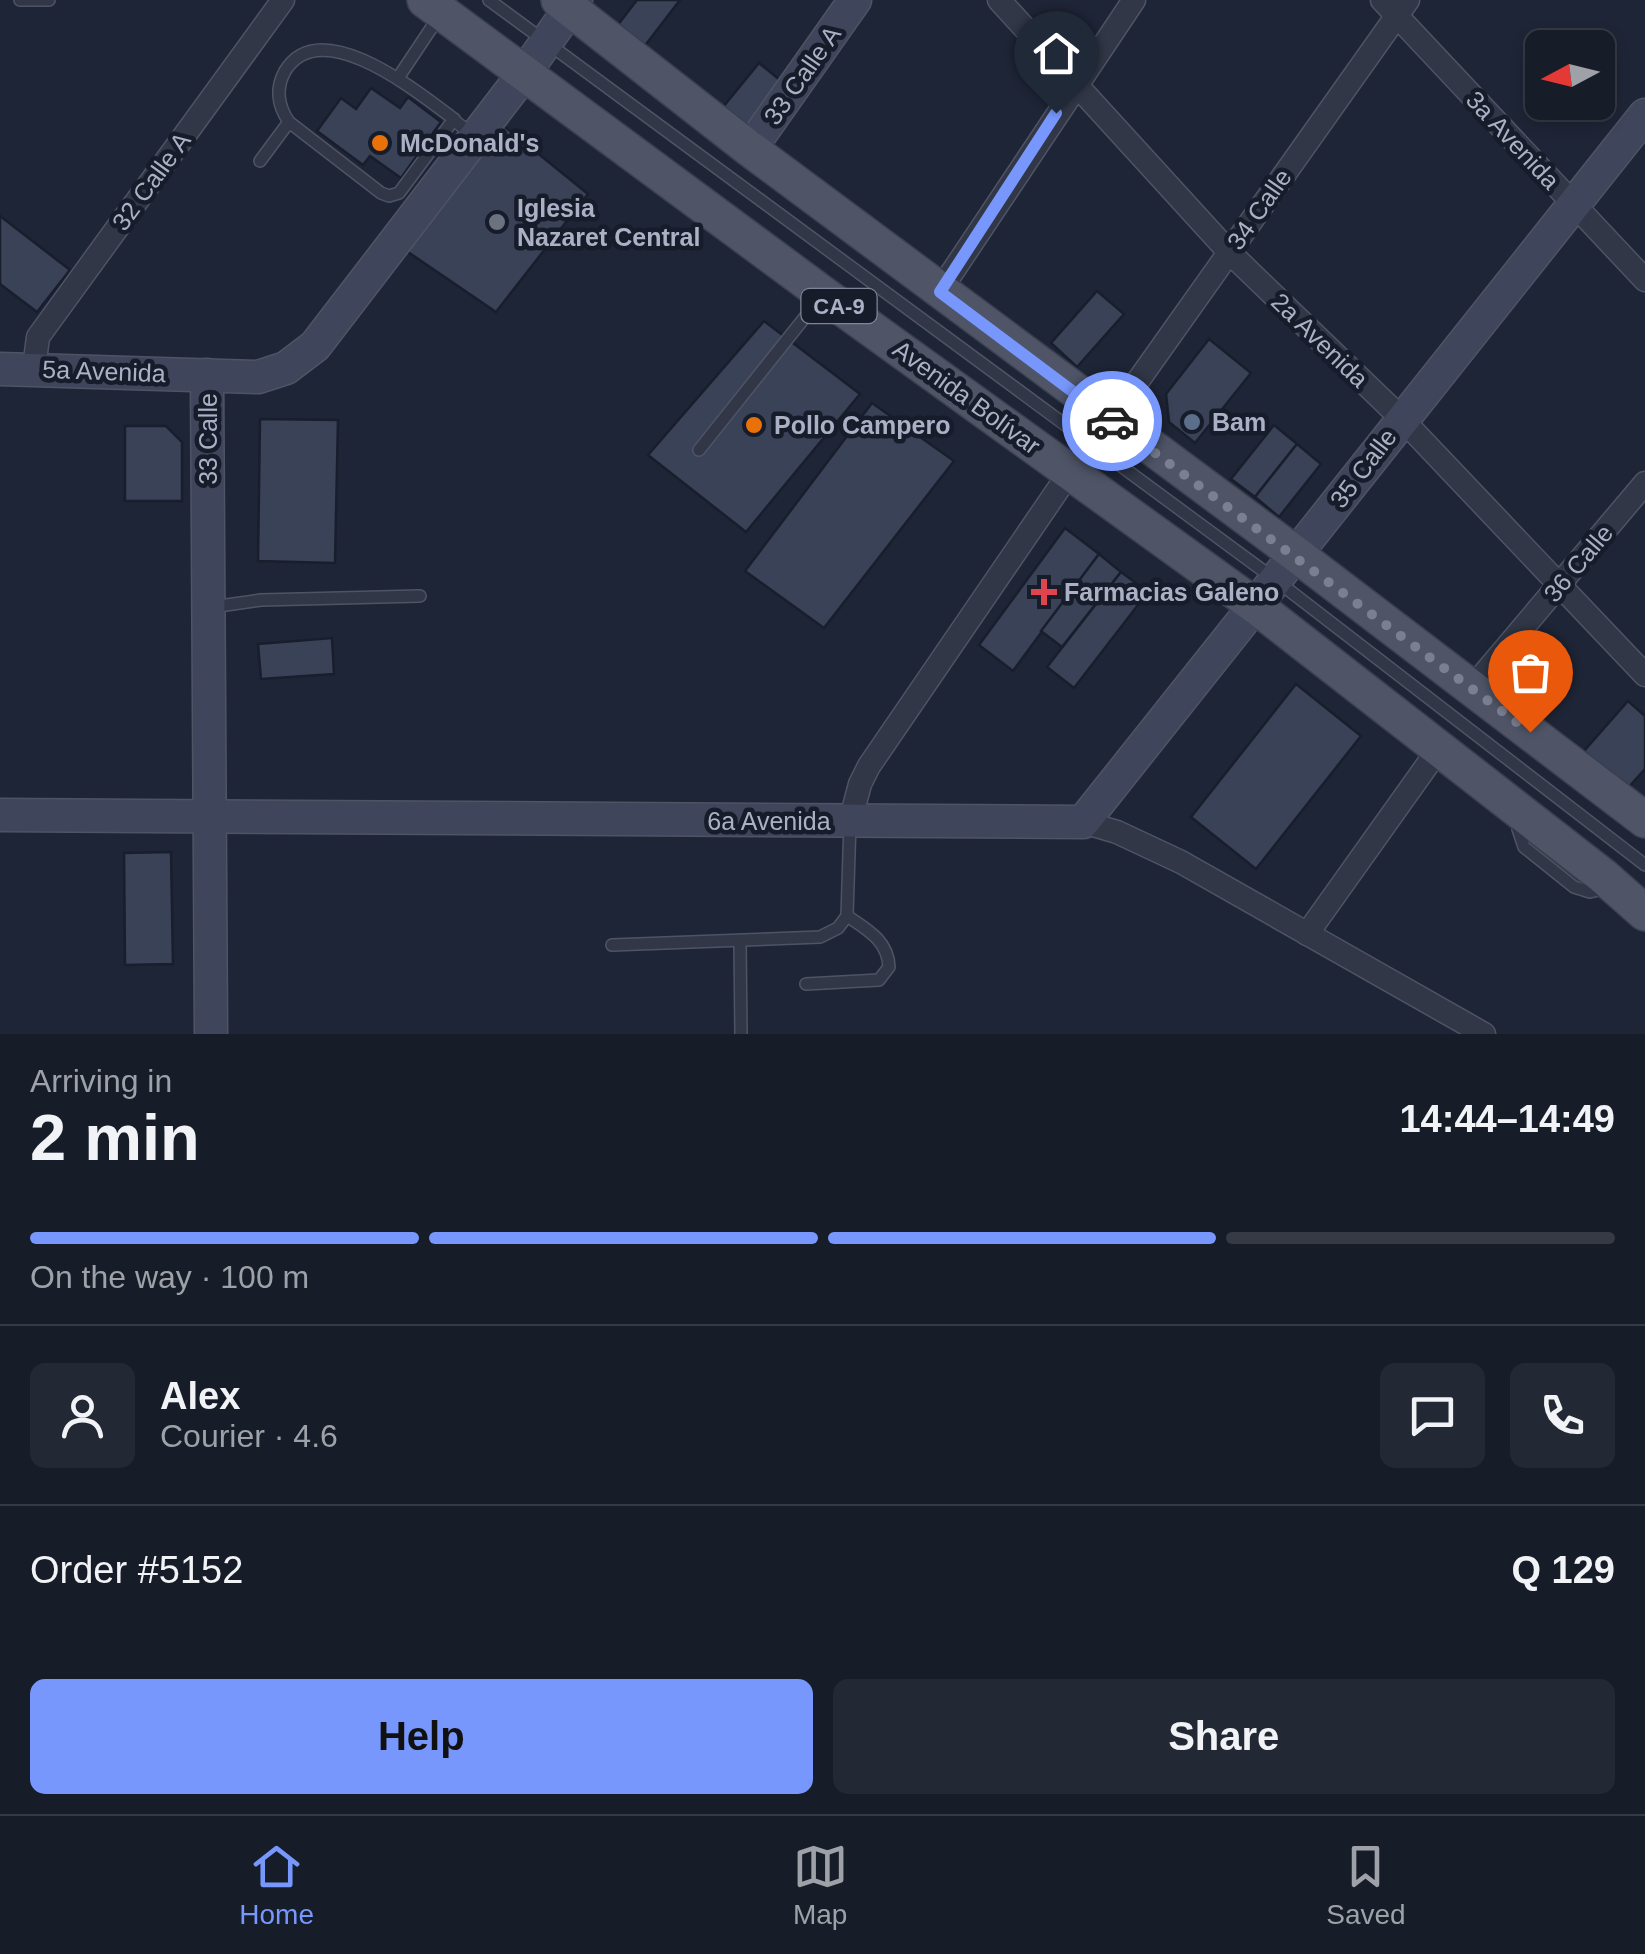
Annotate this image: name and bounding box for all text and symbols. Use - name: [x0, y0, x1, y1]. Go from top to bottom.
- pin: [1014, 11, 1099, 114]
- street label: 33 Calle A: [758, 20, 846, 130]
- icon: home: [1029, 26, 1084, 81]
- north arrow: [1525, 30, 1615, 120]
- map controls: [1525, 30, 1615, 120]
- street label: 3a Avenida: [1461, 85, 1565, 195]
- street label: 32 Calle A: [106, 126, 196, 235]
- place label: McDonald's: [400, 129, 539, 157]
- marker: McDonald's: [369, 132, 391, 154]
- street label: 34 Calle: [1221, 163, 1297, 255]
- place label: Iglesia Nazaret Central: [517, 194, 700, 251]
- marker: Iglesia Nazaret Central: [486, 211, 508, 233]
- street label: 2a Avenida: [1266, 287, 1374, 393]
- road number: CA-9: [802, 289, 876, 323]
- street label: Avenida Bolívar: [888, 334, 1046, 460]
- street label: 5a Avenida: [42, 355, 166, 387]
- courier: [1062, 371, 1162, 471]
- street label: 33 Calle: [194, 393, 222, 485]
- icon: car: [1085, 394, 1140, 449]
- place label: Bam: [1212, 408, 1266, 436]
- place label: Pollo Campero: [774, 411, 950, 439]
- marker: Bam: [1181, 411, 1203, 433]
- marker: Pollo Campero: [743, 414, 765, 436]
- street label: 35 Calle: [1324, 423, 1402, 513]
- street label: 36 Calle: [1538, 519, 1618, 607]
- place label: Farmacias Galeno: [1064, 578, 1279, 606]
- marker: Farmacias Galeno: [1033, 581, 1055, 603]
- pin: [1488, 630, 1573, 733]
- icon: bag: [1503, 645, 1558, 700]
- street label: 6a Avenida: [707, 807, 831, 835]
- text: Arriving in: [30, 1063, 172, 1099]
- text: 14:44–14:49: [1399, 1098, 1615, 1140]
- text: 2 min: [30, 1101, 200, 1174]
- text: On the way · 100 m: [30, 1259, 309, 1295]
- button: person: [30, 1363, 135, 1468]
- button: chat: [1380, 1363, 1485, 1468]
- button: phone: [1510, 1363, 1615, 1468]
- text: Alex: [160, 1375, 240, 1417]
- text: Courier · 4.6: [160, 1418, 338, 1454]
- text: Order #5152: [30, 1549, 243, 1591]
- text: Q 129: [1511, 1549, 1615, 1591]
- button: Help: [30, 1679, 813, 1794]
- button: Share: [833, 1679, 1615, 1794]
- tab: Home: [239, 1839, 314, 1931]
- tab: Map: [793, 1839, 848, 1931]
- tab: Saved: [1326, 1839, 1406, 1931]

